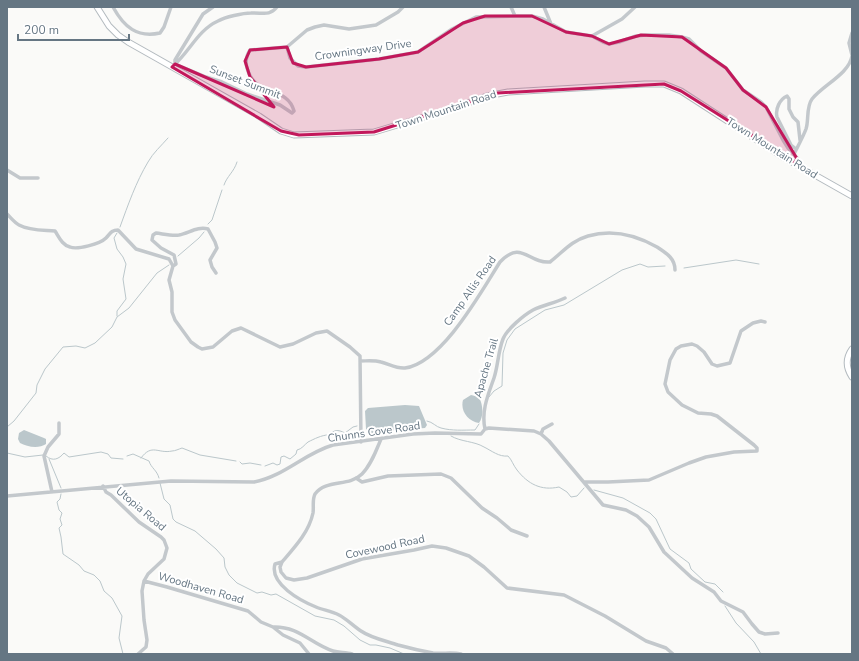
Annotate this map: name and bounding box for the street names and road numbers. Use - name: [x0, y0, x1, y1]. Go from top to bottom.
- street label: Crowningway Drive: [314, 36, 412, 64]
- street label: Sunset Summit: [207, 62, 283, 103]
- street label: Town Mountain Road: [394, 87, 498, 133]
- street label: Town Mountain Road: [724, 114, 820, 182]
- street label: Camp Allis Road: [440, 253, 500, 329]
- street label: Apache Trail: [470, 336, 502, 400]
- street label: Chunns Cove Road: [327, 418, 421, 446]
- street label: Utopia Road: [113, 484, 169, 534]
- street label: Covewood Road: [344, 531, 426, 563]
- street label: Woodhaven Road: [157, 569, 245, 607]

